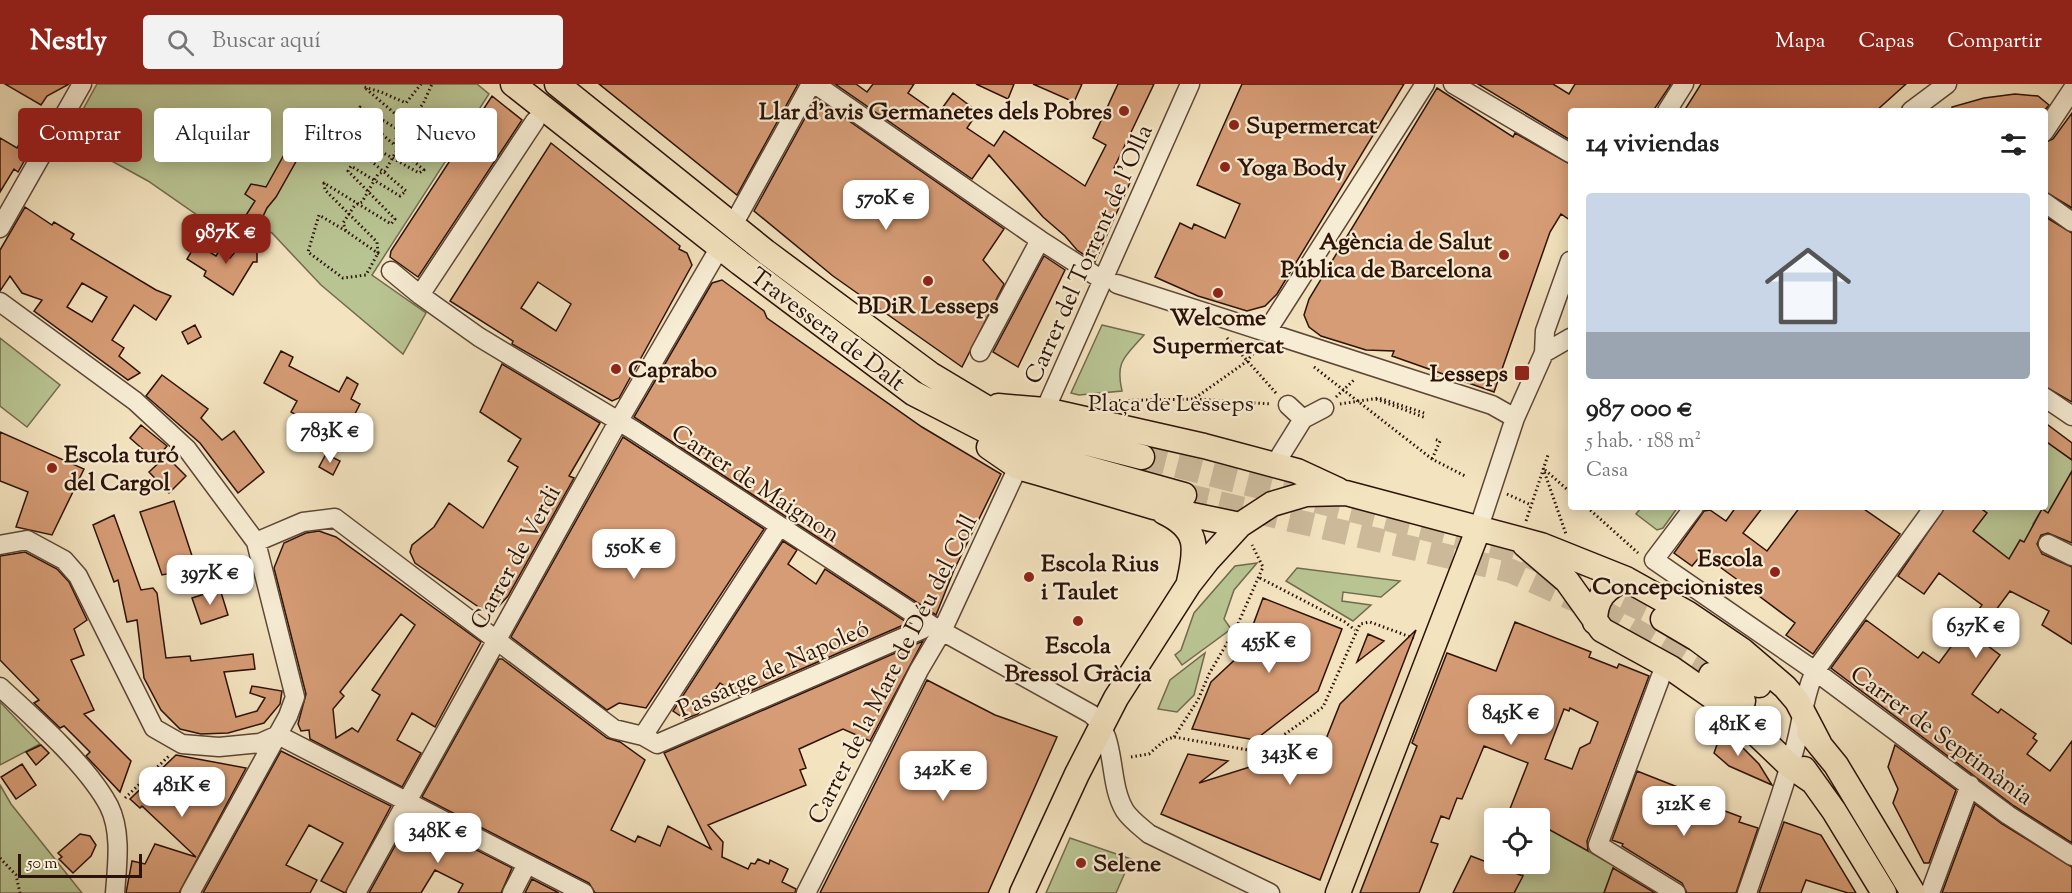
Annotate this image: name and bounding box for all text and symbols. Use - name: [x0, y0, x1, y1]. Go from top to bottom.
- search box: [143, 15, 563, 69]
- text: Nestly: [30, 22, 107, 62]
- icon: search: [164, 26, 197, 59]
- text: Buscar aquí: [212, 26, 321, 58]
- text: Mapa: [1775, 27, 1825, 57]
- text: Capas: [1858, 27, 1914, 57]
- text: Compartir: [1947, 27, 2042, 57]
- place label: Llar d'avis Germanetes dels Pobres: [759, 96, 1112, 130]
- marker: Llar d'avis Germanetes dels Pobres: [1117, 104, 1131, 118]
- chip: Comprar: [18, 108, 142, 162]
- chip: Alquilar: [154, 108, 271, 162]
- chip: Filtros: [283, 108, 383, 162]
- chip: Nuevo: [395, 108, 497, 162]
- place label: Supermercat: [1246, 110, 1378, 144]
- marker: Supermercat: [1227, 118, 1241, 132]
- street label: Carrer del Torrent de l'Olla: [1017, 120, 1162, 390]
- text: 14 viviendas: [1586, 126, 1719, 163]
- icon: filters: [1997, 128, 2030, 161]
- place label: Yoga Body: [1237, 152, 1346, 186]
- marker: Yoga Body: [1218, 160, 1232, 174]
- pin: 570K €: [837, 180, 935, 231]
- text: 570K €: [857, 185, 915, 214]
- pin: 987K €: [177, 214, 275, 265]
- text: 987K €: [196, 219, 256, 248]
- place label: Agència de Salut Pública de Barcelona: [1281, 226, 1493, 288]
- icon: home: [1754, 232, 1862, 340]
- marker: Agència de Salut Pública de Barcelona: [1497, 248, 1511, 262]
- street label: Travessera de Dalt: [742, 261, 912, 400]
- marker: BDiR Lesseps: [921, 274, 935, 288]
- marker: Welcome Supermercat: [1211, 286, 1225, 300]
- place label: BDiR Lesseps: [857, 290, 999, 324]
- place label: Welcome Supermercat: [1152, 302, 1284, 364]
- place label: Caprabo: [628, 354, 717, 388]
- place label: Lesseps: [1430, 358, 1508, 392]
- marker: Caprabo: [609, 362, 623, 376]
- marker: Lesseps: [1513, 364, 1531, 382]
- street label: Plaça de Lesseps: [1088, 388, 1254, 422]
- text: 987 000 €: [1586, 391, 1693, 428]
- pin: 783K €: [281, 413, 379, 464]
- street label: Carrer de Maignon: [664, 417, 846, 552]
- text: 783K €: [300, 418, 360, 447]
- text: 5 hab. · 188 m²: [1586, 428, 1701, 457]
- place label: Escola turó del Cargol: [64, 439, 179, 501]
- text: Casa: [1586, 457, 1628, 486]
- marker: Escola turó del Cargol: [45, 461, 59, 475]
- street label: Carrer de Verdi: [463, 480, 571, 636]
- street label: Carrer de la Mare de Déu del Coll: [801, 509, 987, 831]
- pin: 550K €: [585, 529, 683, 580]
- text: 550K €: [606, 534, 662, 563]
- place label: Escola Concepcionistes: [1592, 543, 1764, 605]
- place label: Escola Rius i Taulet: [1041, 548, 1159, 610]
- pin: 397K €: [161, 555, 259, 606]
- text: 397K €: [181, 560, 239, 589]
- marker: Escola Concepcionistes: [1768, 565, 1782, 579]
- marker: Escola Rius i Taulet: [1022, 570, 1036, 584]
- pin: 637K €: [1927, 608, 2025, 659]
- street label: Passatge de Napoleó: [673, 612, 875, 727]
- text: 637K €: [1946, 613, 2006, 642]
- marker: Escola Bressol Gràcia: [1071, 614, 1085, 628]
- pin: 455K €: [1220, 623, 1318, 674]
- text: 455K €: [1242, 628, 1296, 657]
- place label: Escola Bressol Gràcia: [1004, 630, 1152, 692]
- street label: Carrer de Septimània: [1842, 658, 2039, 815]
- pin: 845K €: [1462, 695, 1560, 746]
- text: 845K €: [1482, 700, 1540, 729]
- pin: 481K €: [1689, 706, 1787, 757]
- text: 481K €: [1709, 711, 1767, 740]
- pin: 343K €: [1241, 735, 1339, 786]
- text: 343K €: [1261, 740, 1319, 769]
- pin: 342K €: [894, 751, 992, 802]
- text: 342K €: [914, 756, 972, 785]
- pin: 481K €: [133, 767, 231, 818]
- text: 481K €: [153, 772, 211, 801]
- pin: 312K €: [1635, 786, 1733, 837]
- text: 312K €: [1656, 791, 1712, 820]
- map controls: [1484, 808, 1550, 874]
- button: locate: [1484, 808, 1550, 874]
- pin: 348K €: [389, 813, 487, 864]
- text: 348K €: [408, 818, 468, 847]
- place label: Selene: [1093, 848, 1161, 882]
- scale bar: [18, 851, 142, 878]
- text: 50 m: [27, 853, 58, 876]
- marker: Selene: [1074, 856, 1088, 870]

